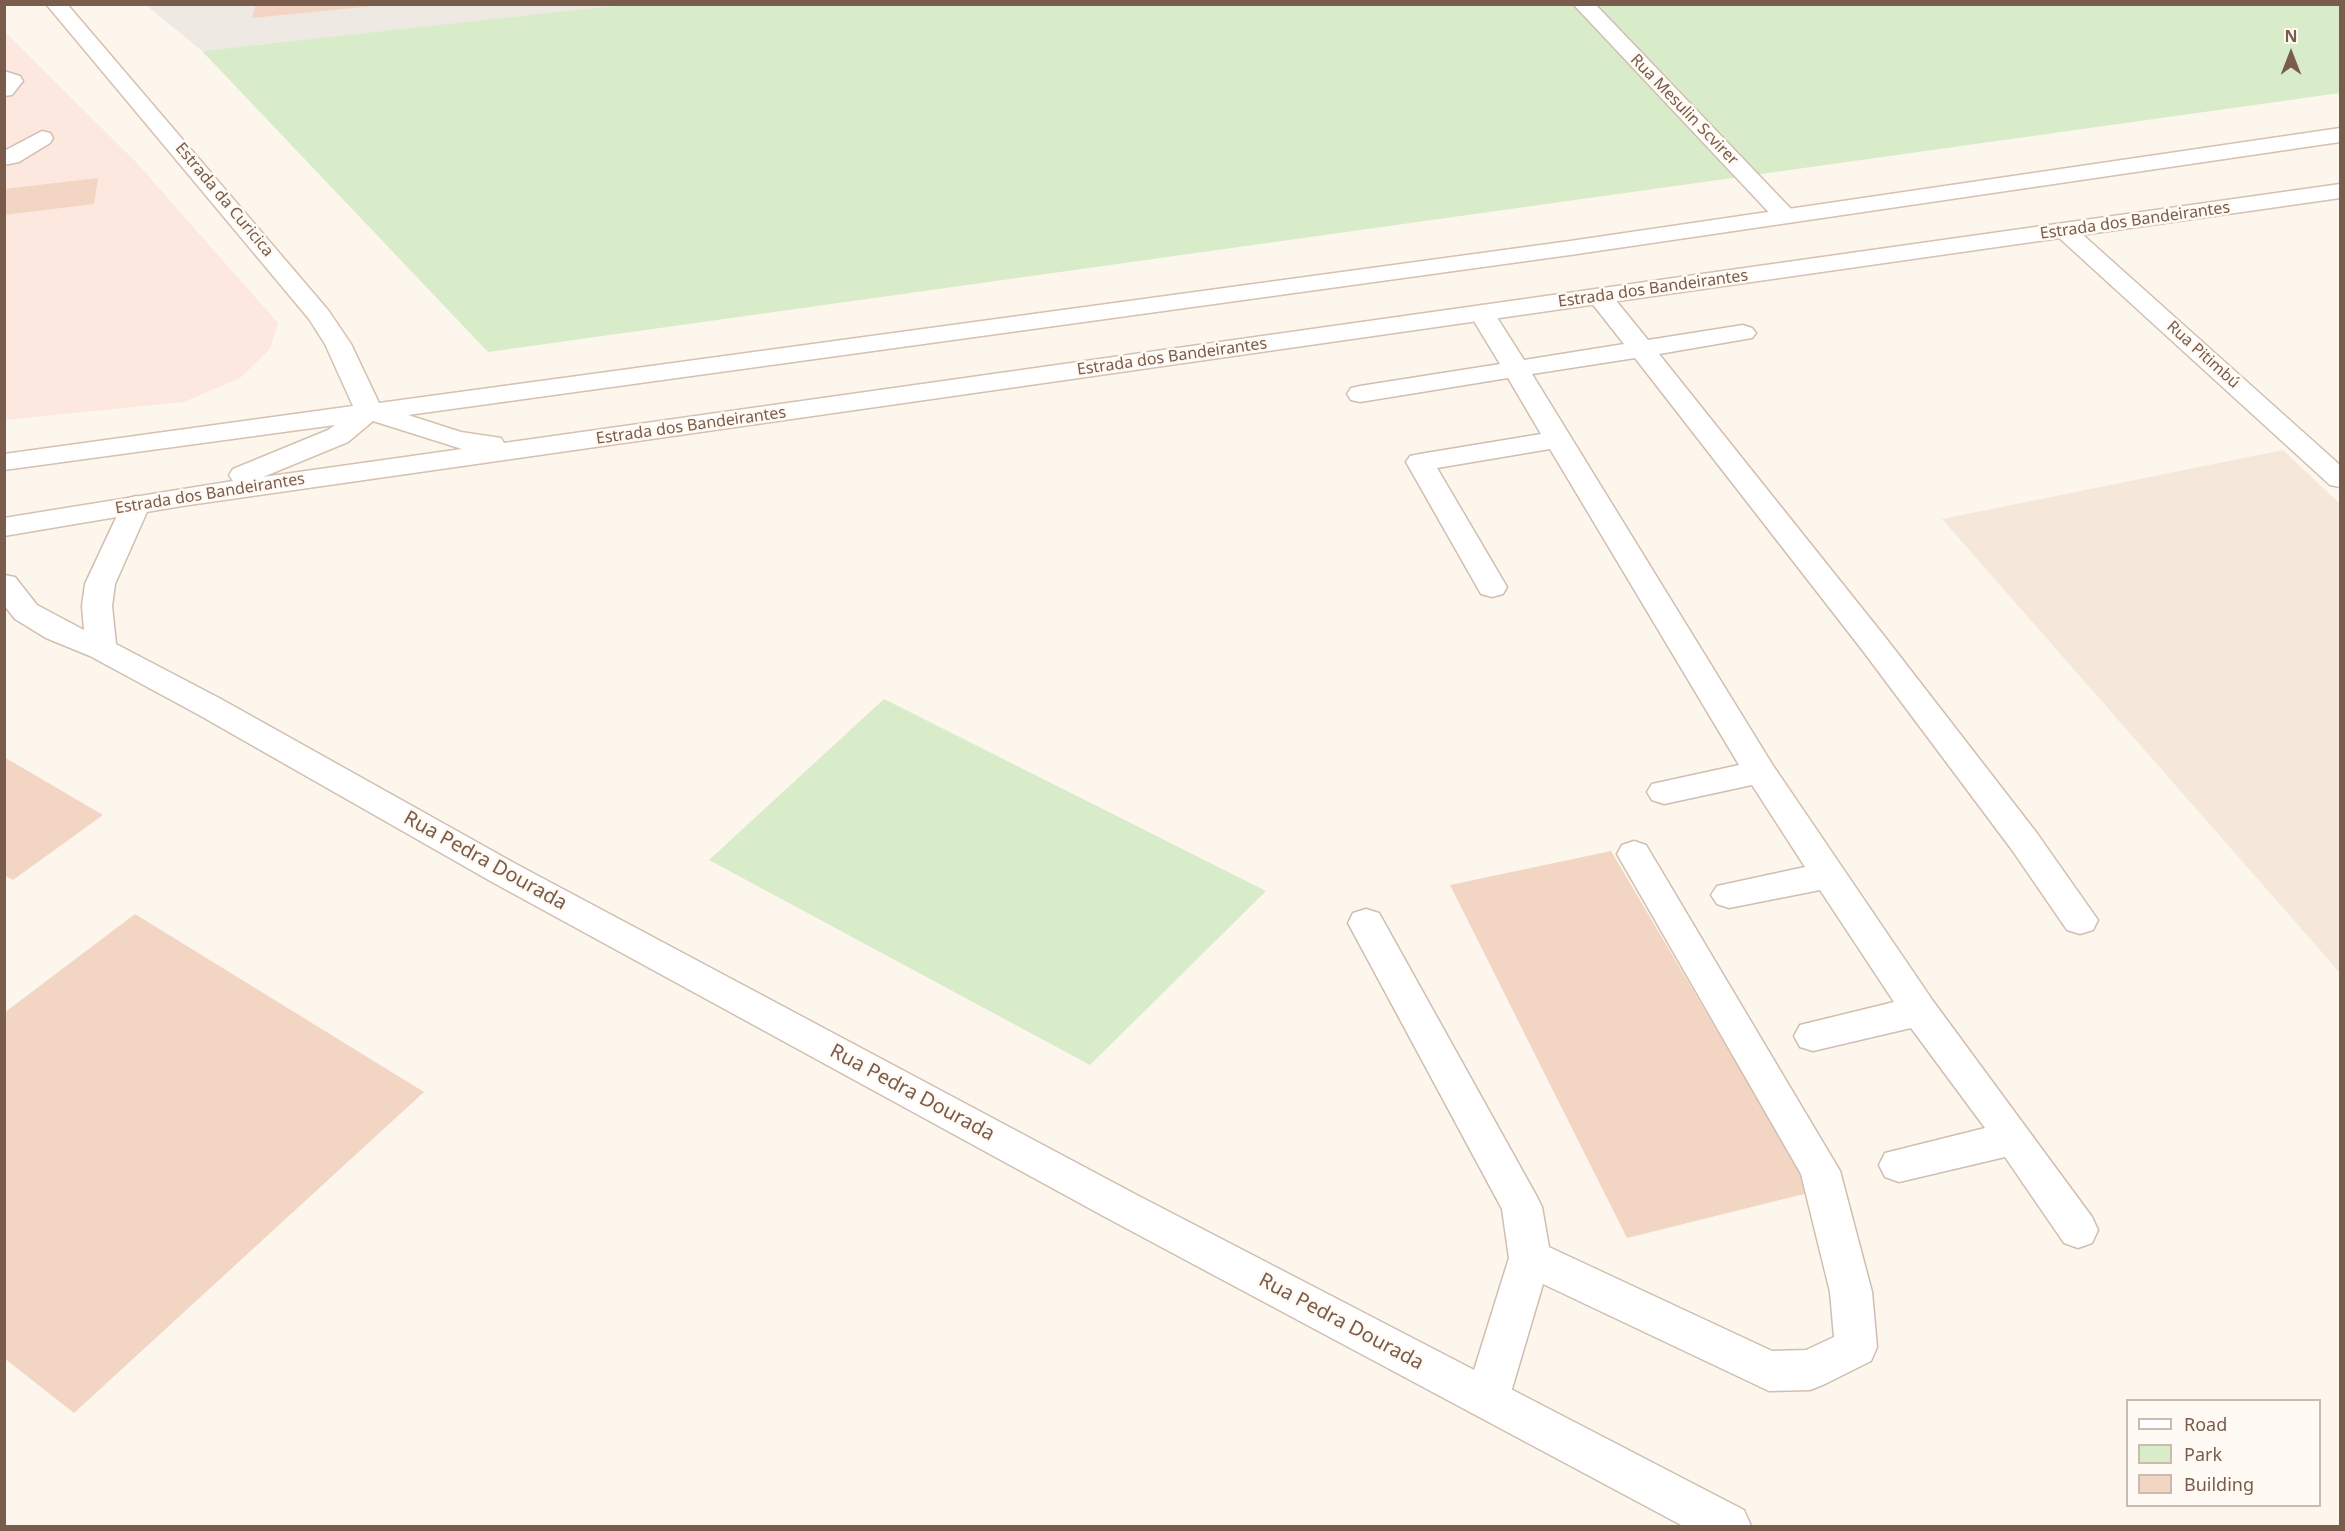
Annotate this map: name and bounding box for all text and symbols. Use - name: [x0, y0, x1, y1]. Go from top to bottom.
- north arrow: [2261, 24, 2321, 84]
- text: N: [2284, 25, 2298, 47]
- street label: Rua Mesulin Scvirer: [1626, 50, 1742, 170]
- street label: Estrada da Curicica: [171, 139, 277, 261]
- street label: Estrada dos Bandeirantes: [2039, 198, 2231, 244]
- street label: Estrada dos Bandeirantes: [1557, 266, 1749, 312]
- street label: Rua Pitimbú: [2163, 317, 2243, 393]
- street label: Estrada dos Bandeirantes: [1076, 334, 1268, 380]
- street label: Estrada dos Bandeirantes: [595, 403, 787, 449]
- street label: Estrada dos Bandeirantes: [114, 470, 306, 518]
- street label: Rua Pedra Dourada: [399, 806, 571, 916]
- street label: Rua Pedra Dourada: [826, 1039, 998, 1147]
- street label: Rua Pedra Dourada: [1255, 1268, 1427, 1376]
- legend: [2126, 1399, 2321, 1507]
- text: Road: [2184, 1412, 2227, 1436]
- text: Park: [2184, 1442, 2222, 1466]
- text: Building: [2184, 1472, 2254, 1496]

